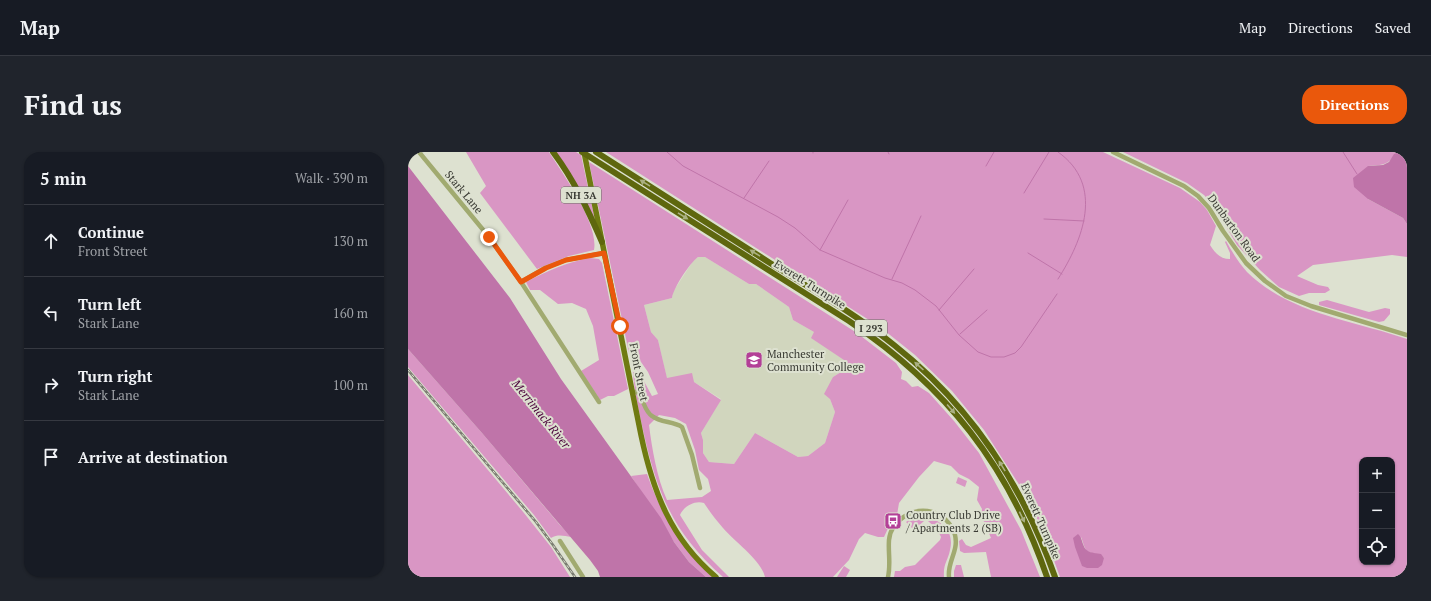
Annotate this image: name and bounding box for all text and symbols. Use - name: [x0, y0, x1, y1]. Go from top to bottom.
- text: Map: [20, 15, 60, 40]
- text: Map: [1239, 18, 1266, 37]
- text: Directions: [1288, 18, 1353, 37]
- text: Saved: [1375, 18, 1411, 37]
- button: Directions: [1302, 85, 1407, 124]
- text: Find us: [24, 86, 122, 123]
- text: 5 min: [40, 167, 87, 190]
- street label: Stark Lane: [442, 168, 486, 217]
- text: Walk · 390 m: [295, 169, 368, 187]
- one-way arrow: [639, 180, 651, 187]
- road number: NH 3A: [561, 187, 601, 203]
- street label: Dunbarton Road: [1205, 191, 1263, 265]
- one-way arrow: [677, 212, 689, 219]
- text: Continue: [78, 222, 144, 242]
- route end: [480, 228, 498, 246]
- icon: ahead: [40, 230, 62, 252]
- text: 130 m: [333, 232, 368, 250]
- text: Front Street: [78, 242, 148, 260]
- one-way arrow: [750, 249, 760, 257]
- street label: Everett Turnpike: [771, 256, 849, 312]
- text: Turn left: [78, 294, 142, 314]
- icon: left: [40, 302, 62, 324]
- text: 160 m: [333, 304, 368, 322]
- text: Stark Lane: [78, 314, 139, 332]
- route start: [611, 317, 629, 335]
- road number: I 293: [855, 320, 887, 336]
- street label: Front Street: [627, 342, 651, 402]
- place label: Manchester Community College: [767, 347, 864, 374]
- school or university icon: Manchester Community College: [744, 350, 764, 370]
- one-way arrow: [914, 362, 924, 371]
- text: Turn right: [78, 366, 153, 386]
- icon: right: [40, 374, 62, 396]
- water label: Merrimack River: [508, 375, 575, 452]
- text: 100 m: [333, 376, 368, 394]
- text: Stark Lane: [78, 386, 139, 404]
- one-way arrow: [947, 404, 956, 414]
- icon: arrive: [40, 446, 62, 468]
- text: Arrive at destination: [78, 447, 228, 467]
- map controls: [1359, 457, 1395, 565]
- button: +: [1359, 457, 1395, 493]
- one-way arrow: [999, 460, 1006, 472]
- street label: Everett Turnpike: [1018, 481, 1064, 562]
- button: −: [1359, 493, 1395, 529]
- place label: Country Club Drive / Apartments 2 (SB): [905, 508, 1002, 535]
- bus stop icon: Country Club Drive / Apartments 2 (SB): [883, 511, 903, 531]
- one-way arrow: [1019, 512, 1026, 523]
- button: locate: [1359, 529, 1395, 565]

